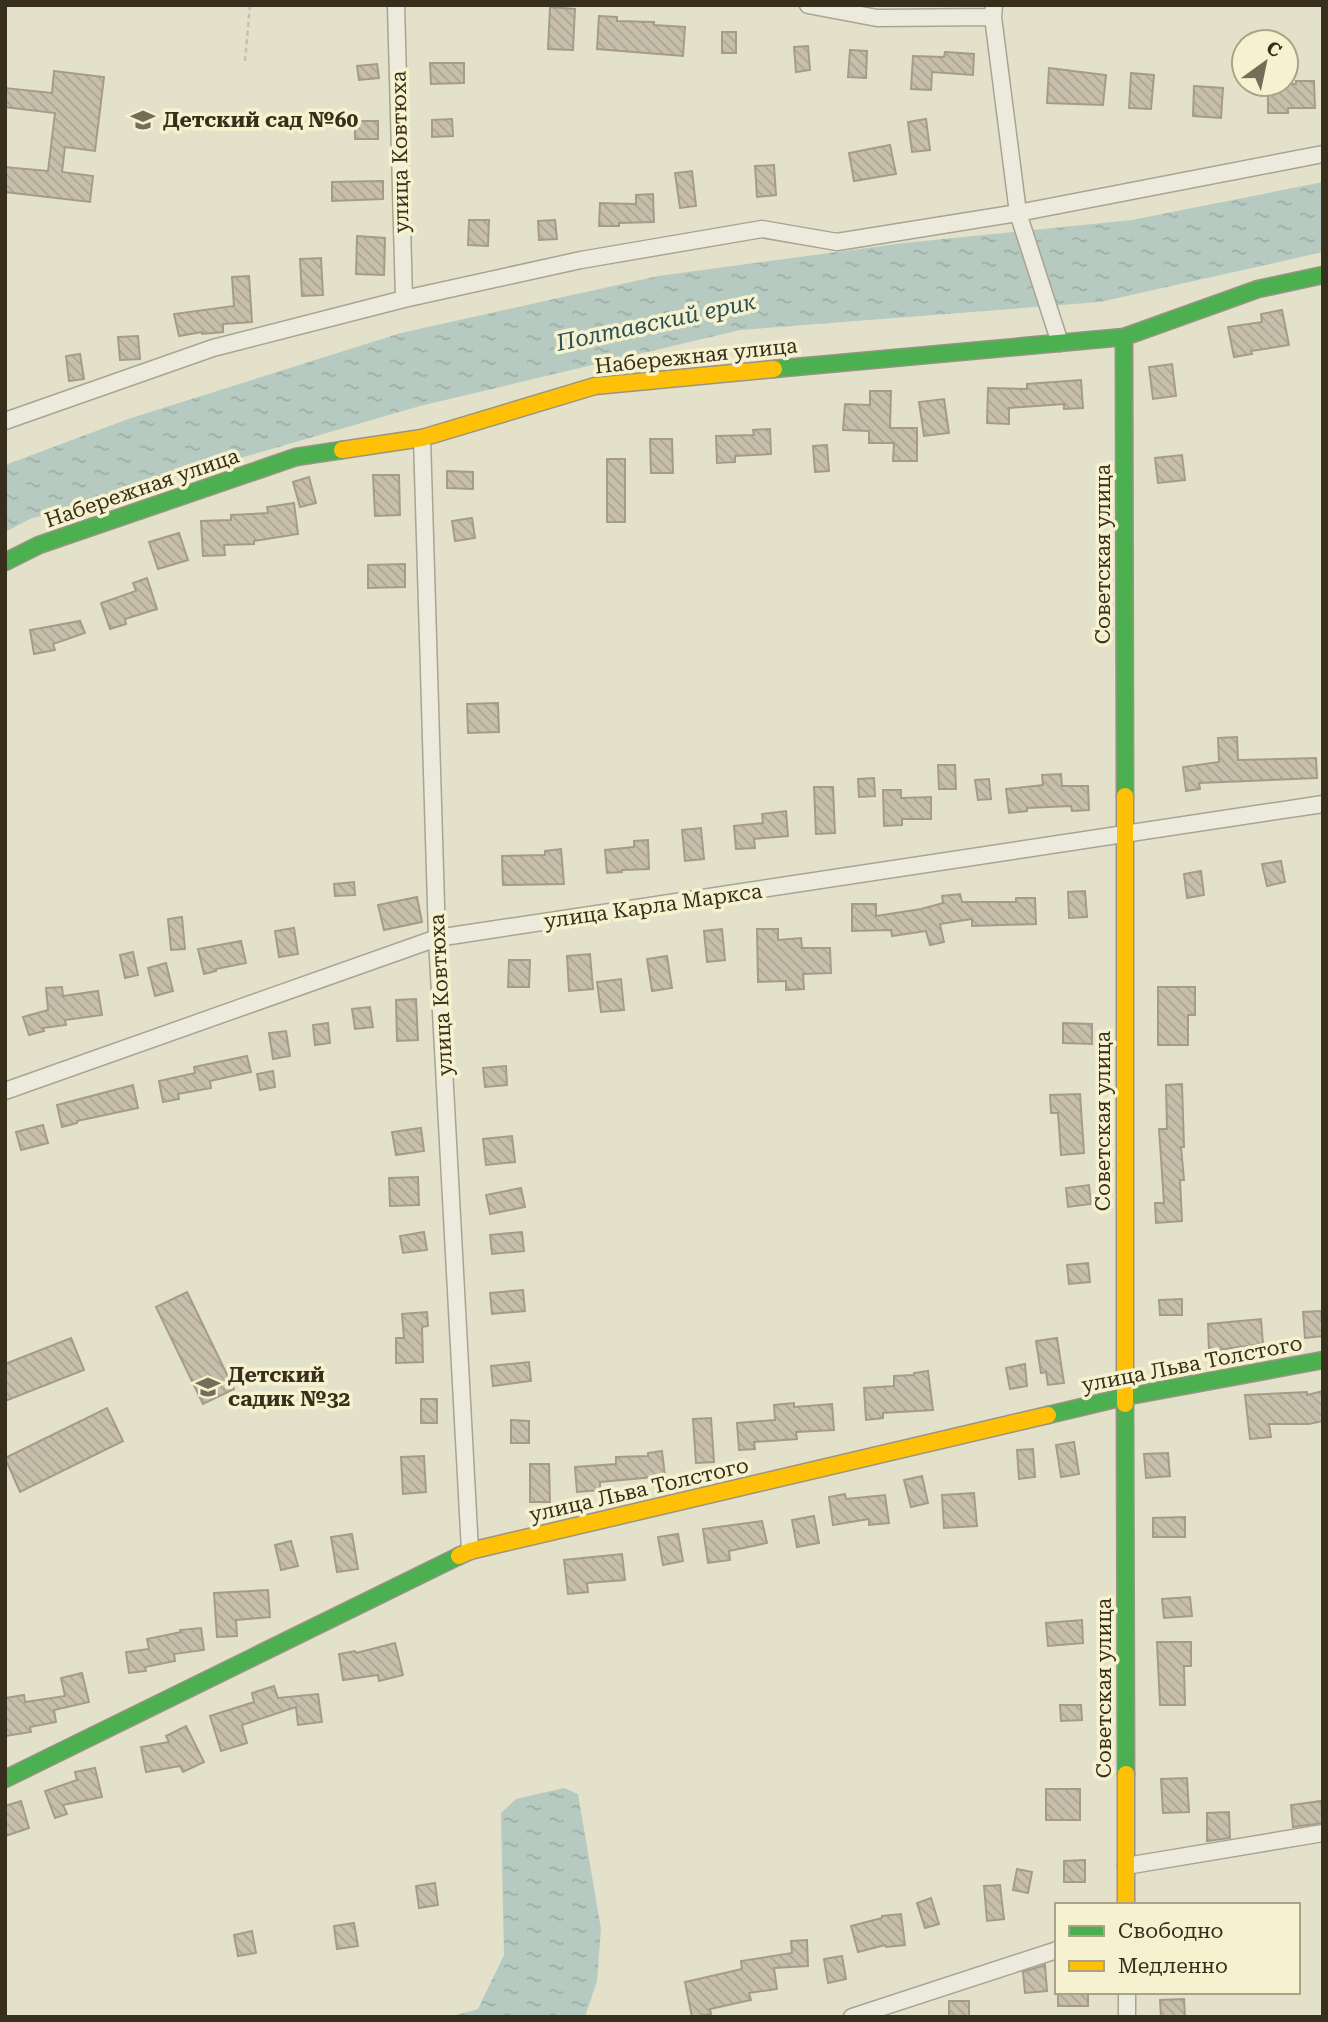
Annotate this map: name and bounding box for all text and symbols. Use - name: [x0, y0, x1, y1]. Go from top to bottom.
- north arrow: [1230, 28, 1300, 98]
- text: С: [1262, 36, 1286, 62]
- street label: улица Ковтюха: [387, 70, 413, 233]
- school or university icon: Детский сад №60: [129, 106, 157, 134]
- place label: Детский сад №60: [163, 108, 358, 132]
- water label: Полтавский ерик: [553, 288, 758, 357]
- street label: Набережная улица: [593, 333, 799, 379]
- street label: Набережная улица: [42, 443, 243, 533]
- street label: Советская улица: [1091, 463, 1115, 644]
- street label: улица Карла Маркса: [542, 879, 764, 933]
- street label: улица Ковтюха: [425, 913, 457, 1077]
- street label: Советская улица: [1091, 1030, 1115, 1211]
- street label: улица Льва Толстого: [1080, 1331, 1304, 1397]
- place label: Детский садик №32: [228, 1363, 350, 1411]
- school or university icon: Детский садик №32: [194, 1373, 222, 1401]
- street label: улица Льва Толстого: [527, 1453, 751, 1527]
- street label: Советская улица: [1092, 1597, 1116, 1778]
- legend: [1055, 1903, 1300, 1994]
- text: Свободно: [1118, 1919, 1224, 1943]
- text: Медленно: [1118, 1954, 1228, 1978]

